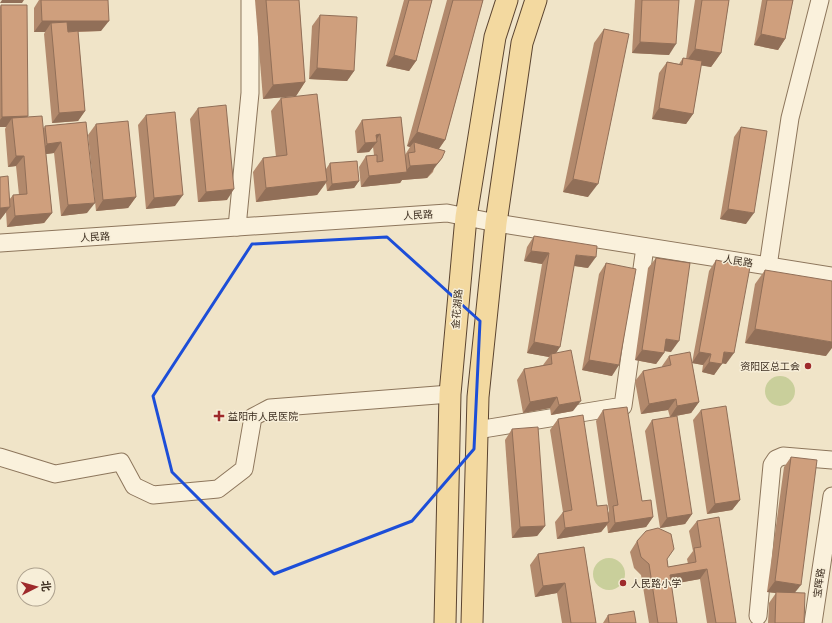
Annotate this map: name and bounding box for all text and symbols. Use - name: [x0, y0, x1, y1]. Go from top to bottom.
- street label: 人民路: [403, 208, 433, 222]
- street label: 人民路: [80, 230, 110, 244]
- street label: 人民路: [722, 253, 754, 269]
- street label: 金花湖路: [450, 289, 464, 329]
- place label: 资阳区总工会: [740, 361, 800, 372]
- marker: 资阳区总工会: [803, 361, 813, 371]
- marker: 益阳市人民医院: [213, 410, 225, 422]
- place label: 益阳市人民医院: [228, 411, 298, 422]
- north arrow: [16, 567, 56, 607]
- street label: 宝晖路: [811, 567, 827, 599]
- marker: 人民路小学: [618, 578, 628, 588]
- place label: 人民路小学: [631, 578, 681, 589]
- text: 北: [39, 580, 52, 592]

